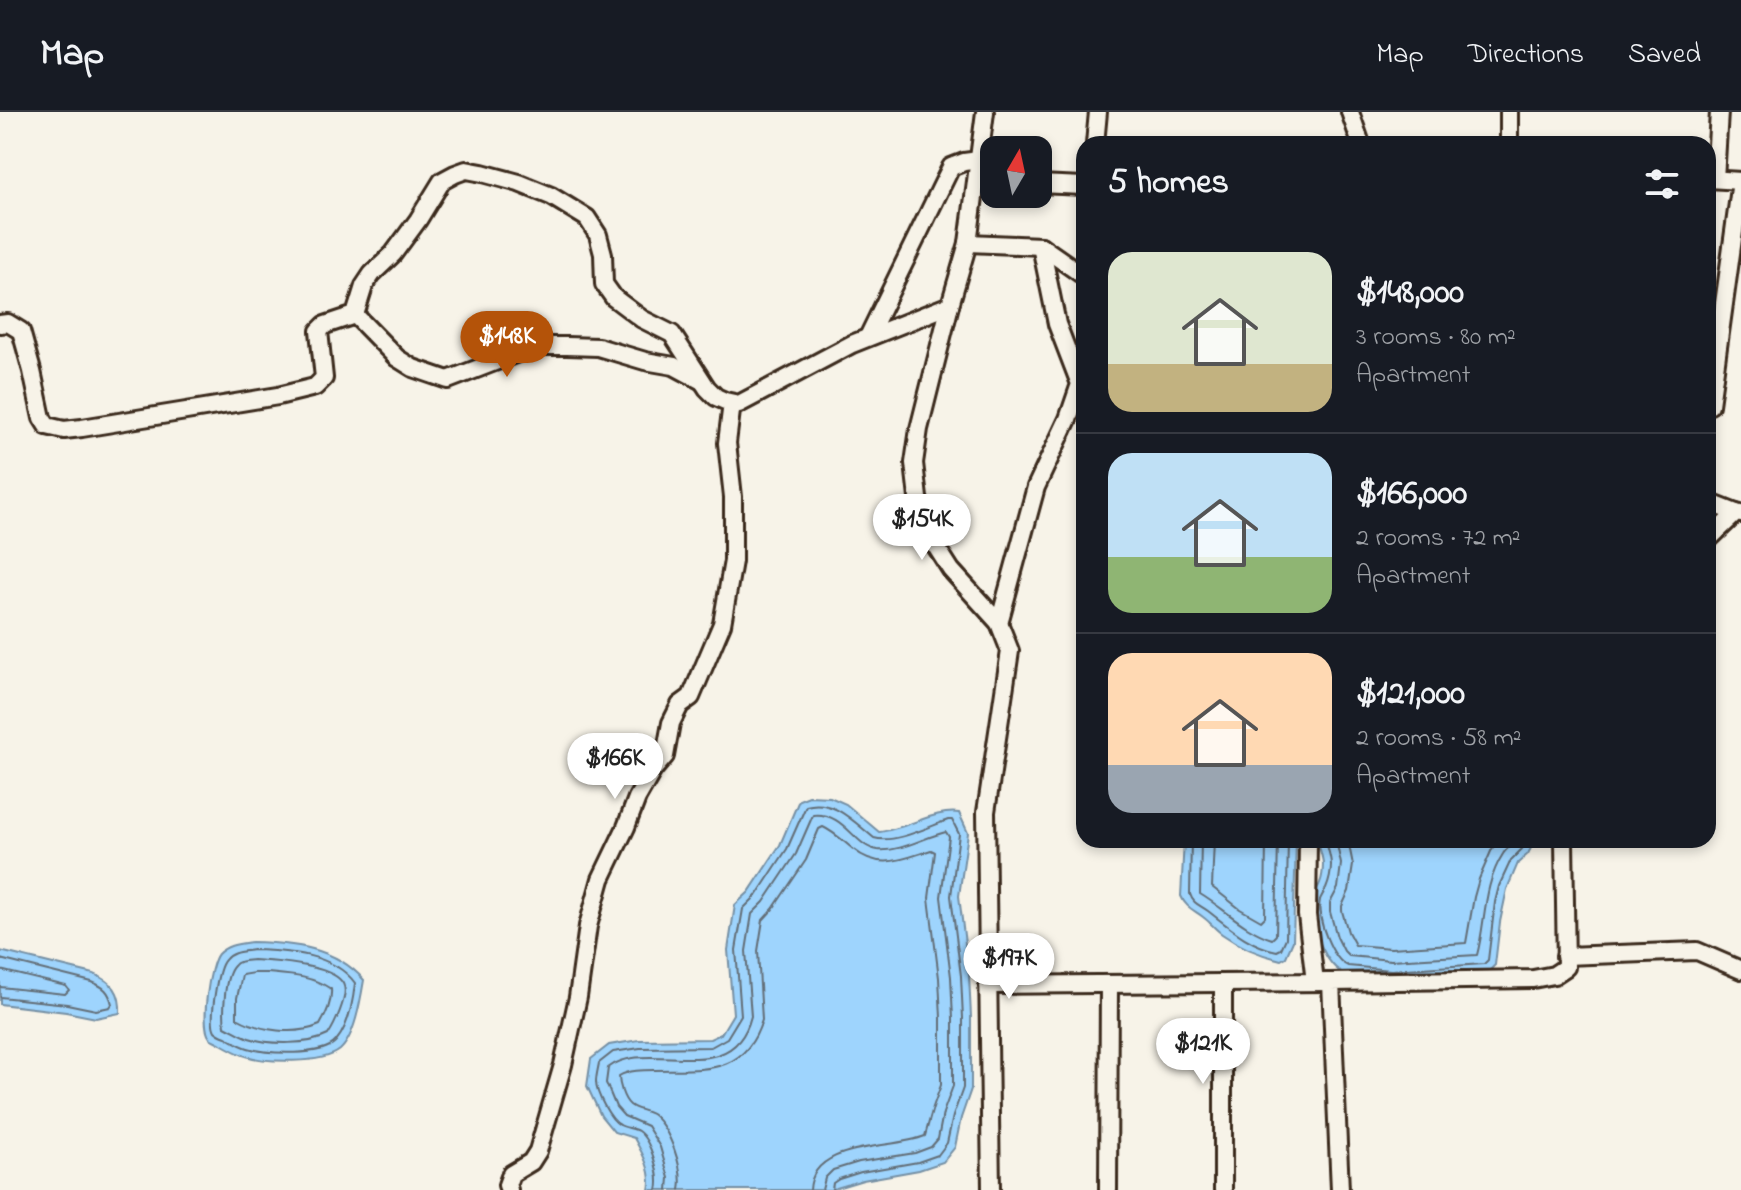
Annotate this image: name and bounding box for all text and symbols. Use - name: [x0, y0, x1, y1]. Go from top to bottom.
- text: Map: [40, 27, 104, 83]
- text: Map: [1376, 35, 1424, 76]
- text: Directions: [1468, 35, 1584, 76]
- text: Saved: [1628, 35, 1701, 76]
- north arrow: [980, 136, 1052, 208]
- map controls: [980, 136, 1052, 208]
- text: 5 homes: [1108, 159, 1229, 209]
- icon: filters: [1640, 162, 1684, 206]
- text: $148,000: [1356, 269, 1464, 319]
- icon: home: [1172, 284, 1268, 380]
- pin: $148K: [451, 311, 563, 379]
- text: $148K: [478, 318, 536, 356]
- text: 3 rooms · 80 m²: [1356, 319, 1516, 357]
- text: Apartment: [1356, 357, 1470, 395]
- text: $166,000: [1356, 470, 1467, 520]
- icon: home: [1172, 485, 1268, 581]
- pin: $154K: [866, 494, 978, 562]
- text: $154K: [891, 501, 953, 539]
- text: 2 rooms · 72 m²: [1356, 520, 1521, 558]
- text: Apartment: [1356, 558, 1470, 596]
- text: $121,000: [1356, 670, 1465, 720]
- icon: home: [1172, 685, 1268, 781]
- text: 2 rooms · 58 m²: [1356, 720, 1522, 758]
- pin: $166K: [559, 733, 671, 801]
- text: $166K: [585, 740, 645, 778]
- text: Apartment: [1356, 758, 1470, 796]
- pin: $197K: [953, 933, 1065, 1001]
- text: $197K: [981, 940, 1037, 978]
- pin: $121K: [1147, 1018, 1259, 1086]
- text: $121K: [1174, 1025, 1232, 1063]

